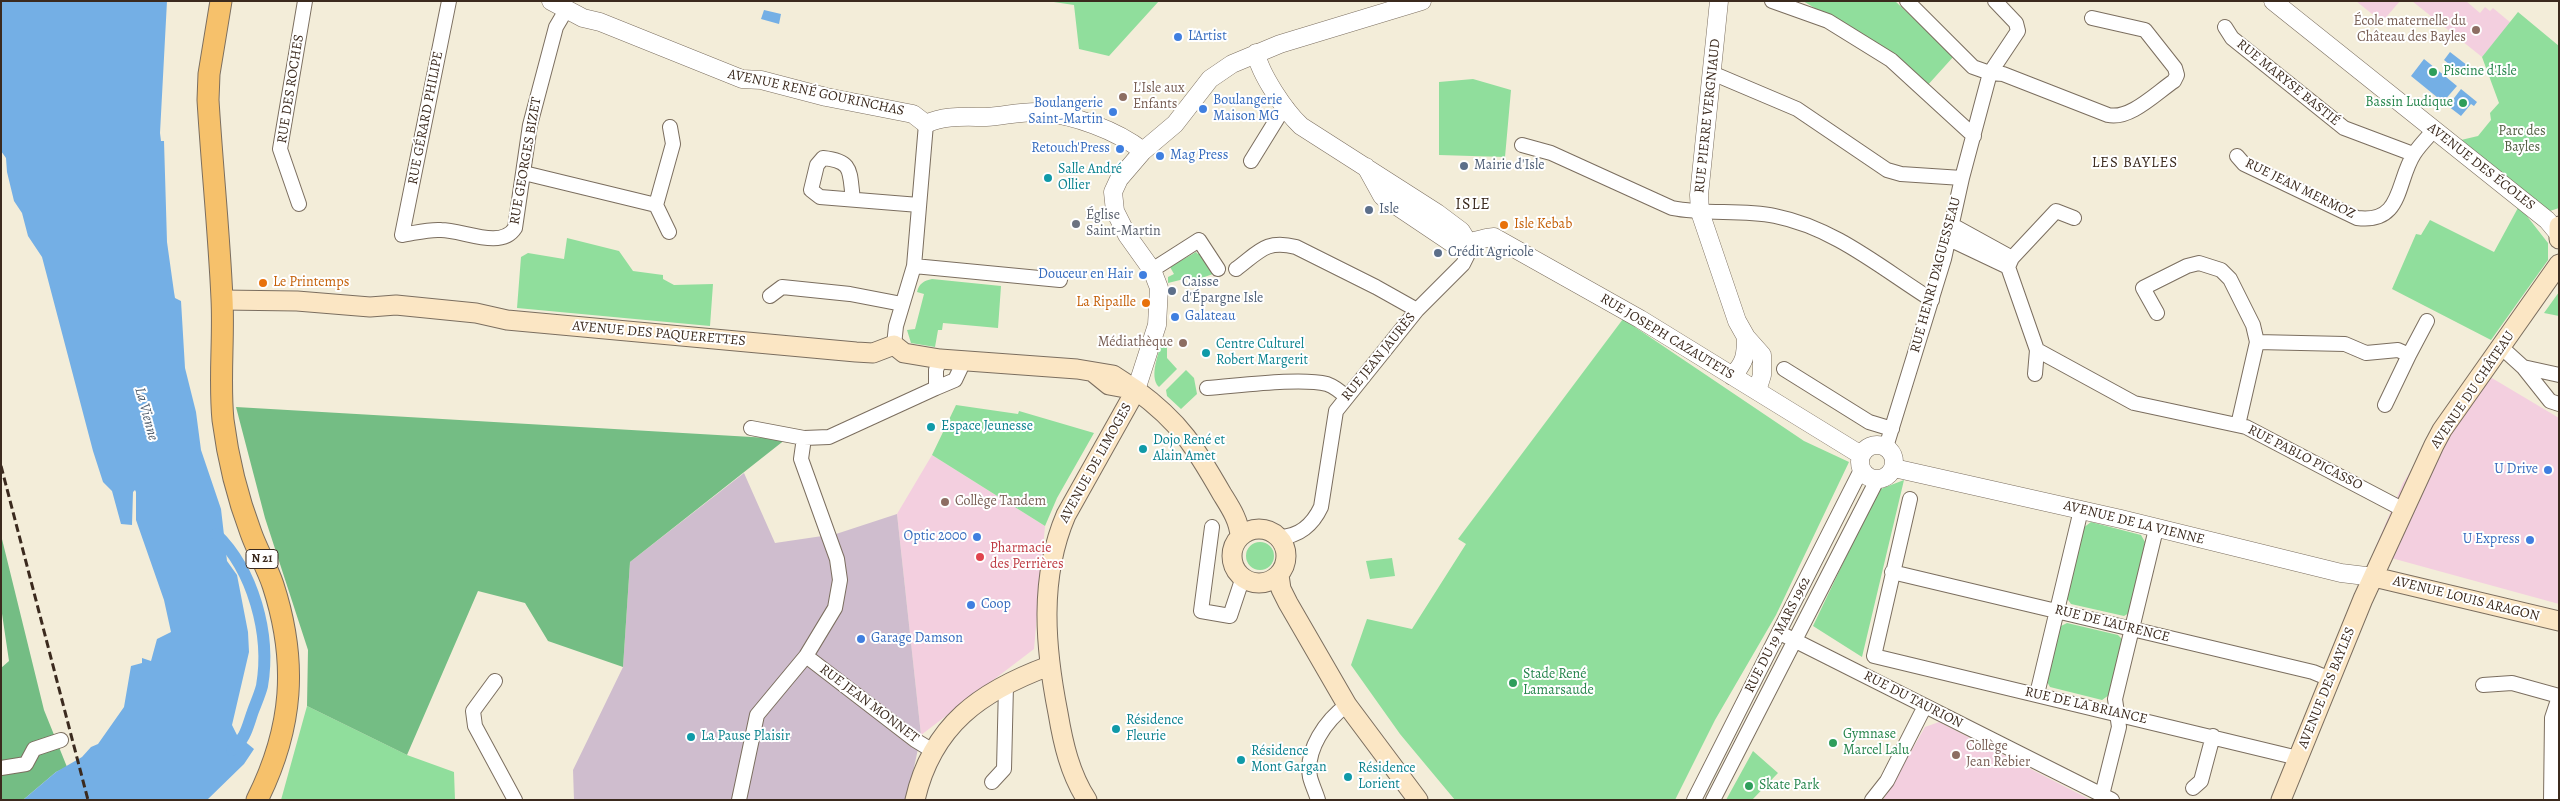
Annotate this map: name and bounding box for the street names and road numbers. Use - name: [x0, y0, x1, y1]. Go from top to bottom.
- street label: RUE DES ROCHES: [274, 33, 308, 145]
- street label: RUE MARYSE BASTIÉ: [2233, 36, 2343, 130]
- street label: RUE PIERRE VERGNIAUD: [1692, 38, 1724, 194]
- street label: RUE GÉRARD PHILIPE: [405, 50, 447, 186]
- street label: AVENUE RENÉ GOURINCHAS: [726, 66, 906, 120]
- street label: RUE GEORGES BIZET: [506, 96, 546, 226]
- street label: AVENUE DES ÉCOLES: [2424, 120, 2538, 214]
- street label: RUE JEAN MERMOZ: [2242, 155, 2358, 223]
- street label: RUE HENRI D'AGUESSEAU: [1907, 195, 1965, 355]
- street label: RUE JOSEPH CAZAUTETS: [1597, 290, 1737, 384]
- street label: RUE JEAN JAURÈS: [1338, 309, 1420, 405]
- street label: AVENUE DES PAQUERETTES: [571, 318, 747, 350]
- street label: AVENUE DU CHÂTEAU: [2428, 328, 2518, 452]
- street label: AVENUE DE LIMOGES: [1056, 400, 1136, 526]
- street label: RUE PABLO PICASSO: [2245, 422, 2365, 494]
- street label: AVENUE DE LA VIENNE: [2062, 497, 2206, 549]
- road number: N 21: [246, 550, 278, 568]
- street label: AVENUE LOUIS ARAGON: [2391, 573, 2541, 625]
- street label: RUE DU 19 MARS 1962: [1741, 574, 1815, 696]
- street label: RUE DE L'AURENCE: [2053, 602, 2171, 646]
- street label: AVENUE DES BAYLES: [2295, 625, 2359, 751]
- street label: RUE JEAN MONNET: [816, 661, 922, 747]
- street label: RUE DU TAURION: [1861, 668, 1965, 732]
- street label: RUE DE LA BRIANCE: [2023, 684, 2149, 728]

